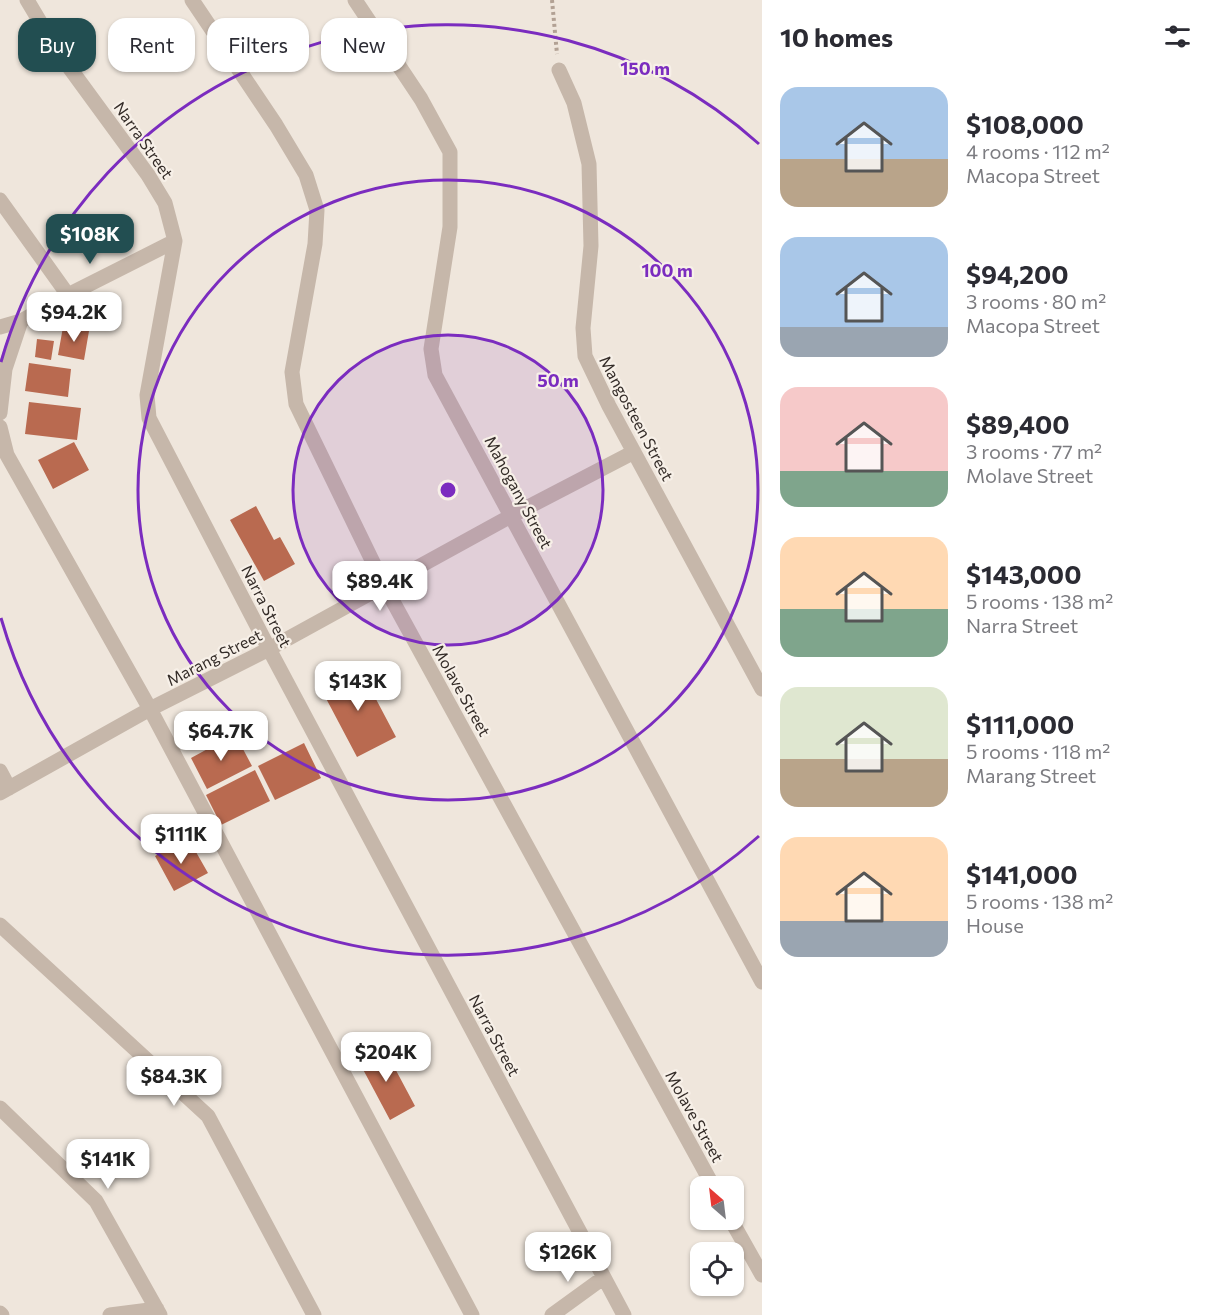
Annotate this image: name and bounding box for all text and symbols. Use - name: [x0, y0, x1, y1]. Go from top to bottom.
- chip: Buy: [18, 18, 96, 72]
- chip: Rent: [108, 18, 195, 72]
- chip: Filters: [207, 18, 309, 72]
- chip: New: [321, 18, 407, 72]
- icon: filters: [1161, 20, 1194, 53]
- text: 10 homes: [780, 21, 893, 52]
- text: 150 m: [620, 57, 670, 79]
- street label: Narra Street: [110, 98, 178, 183]
- text: $108,000: [966, 108, 1084, 139]
- icon: home: [828, 111, 900, 183]
- text: 4 rooms · 112 m²: [966, 139, 1110, 163]
- text: Macopa Street: [966, 163, 1100, 187]
- pin: $108K: [48, 214, 132, 265]
- text: $108K: [60, 221, 120, 245]
- text: $94,200: [966, 258, 1069, 289]
- text: 100 m: [641, 259, 693, 281]
- icon: home: [828, 261, 900, 333]
- text: 3 rooms · 80 m²: [966, 289, 1106, 313]
- pin: $94.2K: [25, 292, 123, 343]
- text: $94.2K: [41, 299, 107, 323]
- text: Macopa Street: [966, 313, 1100, 337]
- street label: Mangosteen Street: [596, 352, 678, 484]
- text: 50 m: [537, 369, 579, 391]
- text: $89,400: [966, 408, 1070, 439]
- icon: home: [828, 411, 900, 483]
- street label: Mahogany Street: [481, 432, 557, 552]
- text: 3 rooms · 77 m²: [966, 439, 1102, 463]
- text: Molave Street: [966, 463, 1093, 487]
- centre of rings: [438, 480, 458, 500]
- text: $143,000: [966, 558, 1081, 589]
- pin: $89.4K: [331, 561, 429, 612]
- icon: home: [828, 561, 900, 633]
- street label: Narra Street: [238, 562, 296, 651]
- text: $89.4K: [346, 568, 414, 592]
- text: 5 rooms · 138 m²: [966, 589, 1113, 613]
- text: Narra Street: [966, 613, 1078, 637]
- street label: Marang Street: [163, 625, 265, 689]
- street label: Molave Street: [429, 641, 495, 739]
- pin: $143K: [316, 661, 400, 712]
- text: $143K: [329, 668, 387, 692]
- text: $111,000: [966, 708, 1074, 739]
- pin: $64.7K: [172, 711, 270, 762]
- icon: home: [828, 711, 900, 783]
- text: $64.7K: [188, 718, 254, 742]
- text: 5 rooms · 118 m²: [966, 739, 1110, 763]
- text: Marang Street: [966, 763, 1096, 787]
- pin: $111K: [139, 814, 223, 865]
- text: $111K: [155, 821, 207, 845]
- text: $141,000: [966, 858, 1078, 889]
- icon: home: [828, 861, 900, 933]
- text: 5 rooms · 138 m²: [966, 889, 1113, 913]
- text: House: [966, 913, 1024, 937]
- street label: Narra Street: [466, 991, 525, 1079]
- pin: $204K: [344, 1032, 428, 1083]
- text: $204K: [355, 1039, 417, 1063]
- pin: $84.3K: [125, 1056, 223, 1107]
- text: $84.3K: [141, 1063, 207, 1087]
- street label: Molave Street: [662, 1067, 728, 1165]
- pin: $141K: [66, 1139, 150, 1190]
- text: $141K: [80, 1146, 136, 1170]
- north arrow: [690, 1176, 744, 1230]
- map controls: [690, 1176, 744, 1296]
- pin: $126K: [526, 1232, 610, 1283]
- text: $126K: [539, 1239, 597, 1263]
- button: locate: [690, 1242, 744, 1296]

